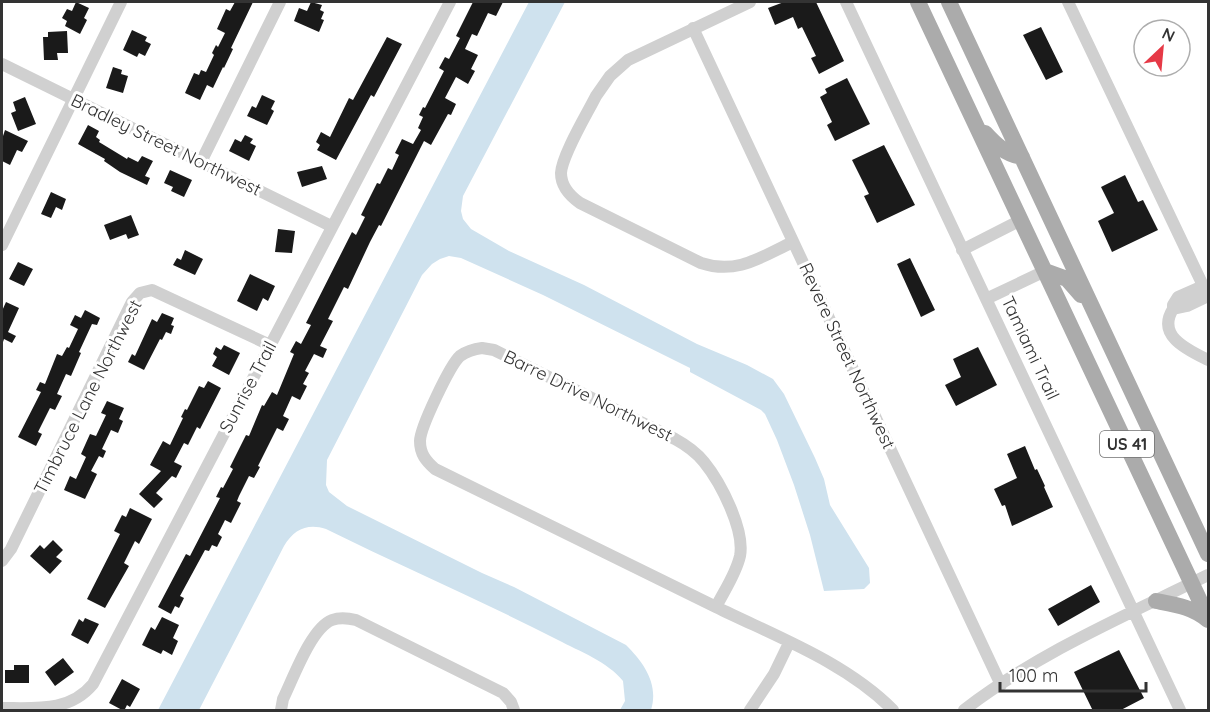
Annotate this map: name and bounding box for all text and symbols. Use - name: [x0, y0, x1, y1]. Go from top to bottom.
- north arrow: [1132, 18, 1192, 78]
- text: N: [1159, 23, 1178, 46]
- street label: Bradley Street Northwest: [67, 88, 265, 201]
- street label: Revere Street Northwest: [794, 259, 901, 453]
- street label: Tamiami Trail: [996, 292, 1064, 403]
- street label: Timbruce Lane Northwest: [28, 296, 147, 498]
- street label: Sunrise Trail: [214, 337, 281, 437]
- street label: Barre Drive Northwest: [500, 345, 676, 446]
- road number: US 41: [1100, 431, 1154, 457]
- scale bar: [1000, 655, 1146, 693]
- text: 100 m: [1009, 664, 1058, 687]

